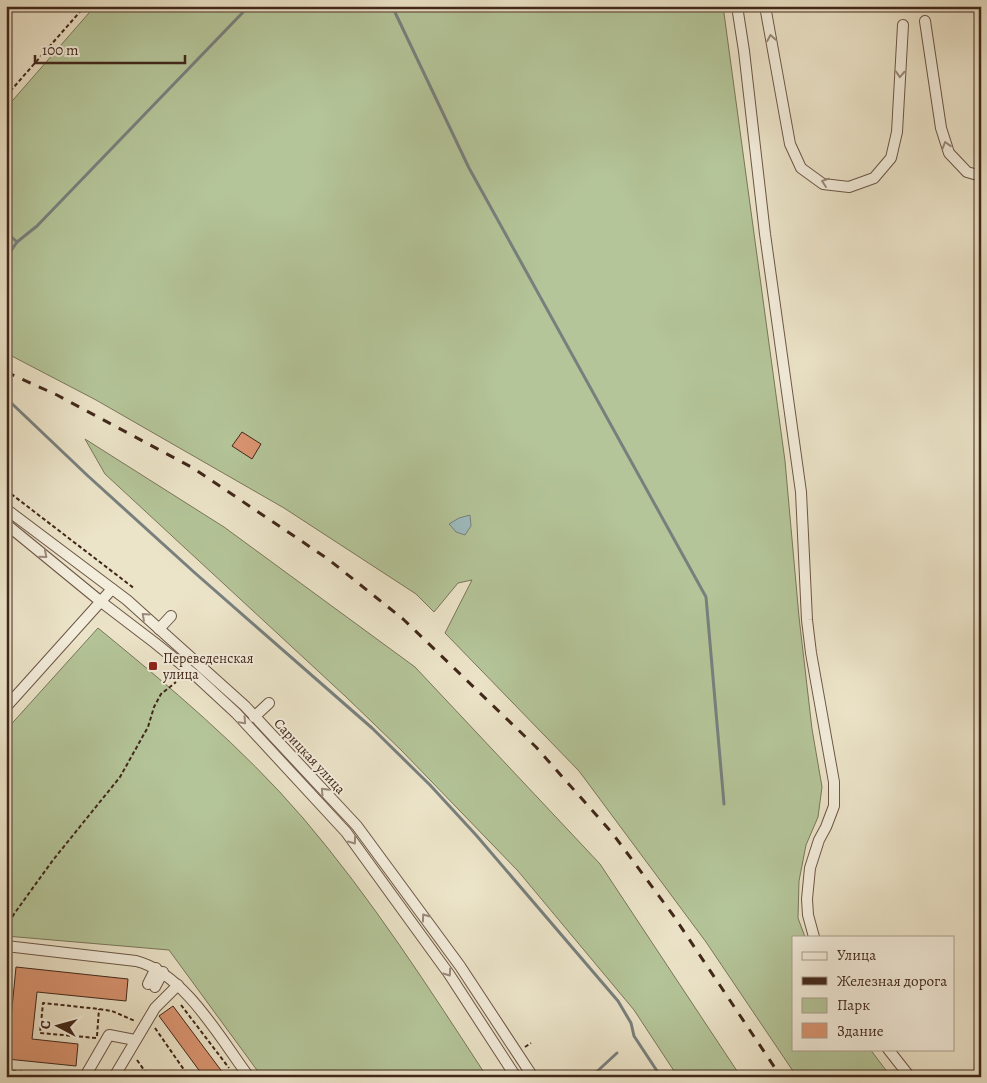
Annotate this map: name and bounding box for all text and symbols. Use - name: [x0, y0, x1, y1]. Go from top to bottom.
- scale bar: [35, 32, 185, 64]
- one-way arrow: [766, 34, 776, 42]
- text: 100 m: [42, 40, 79, 60]
- one-way arrow: [895, 70, 906, 78]
- one-way arrow: [942, 141, 952, 150]
- one-way arrow: [821, 178, 830, 188]
- one-way arrow: [38, 549, 47, 557]
- one-way arrow: [141, 613, 150, 622]
- place label: Переведенская улица: [162, 649, 254, 684]
- marker: Переведенская улица: [147, 660, 159, 672]
- street label: Сарицкая улица: [270, 714, 350, 799]
- one-way arrow: [237, 716, 246, 725]
- one-way arrow: [321, 787, 330, 796]
- one-way arrow: [347, 835, 356, 845]
- one-way arrow: [422, 914, 431, 923]
- legend: [792, 936, 954, 1050]
- text: Улица: [837, 945, 876, 965]
- one-way arrow: [442, 967, 451, 977]
- text: Железная дорога: [837, 971, 947, 991]
- text: Парк: [837, 995, 870, 1015]
- north arrow: [32, 1000, 82, 1050]
- text: С: [36, 1019, 56, 1030]
- text: Здание: [837, 1021, 884, 1041]

